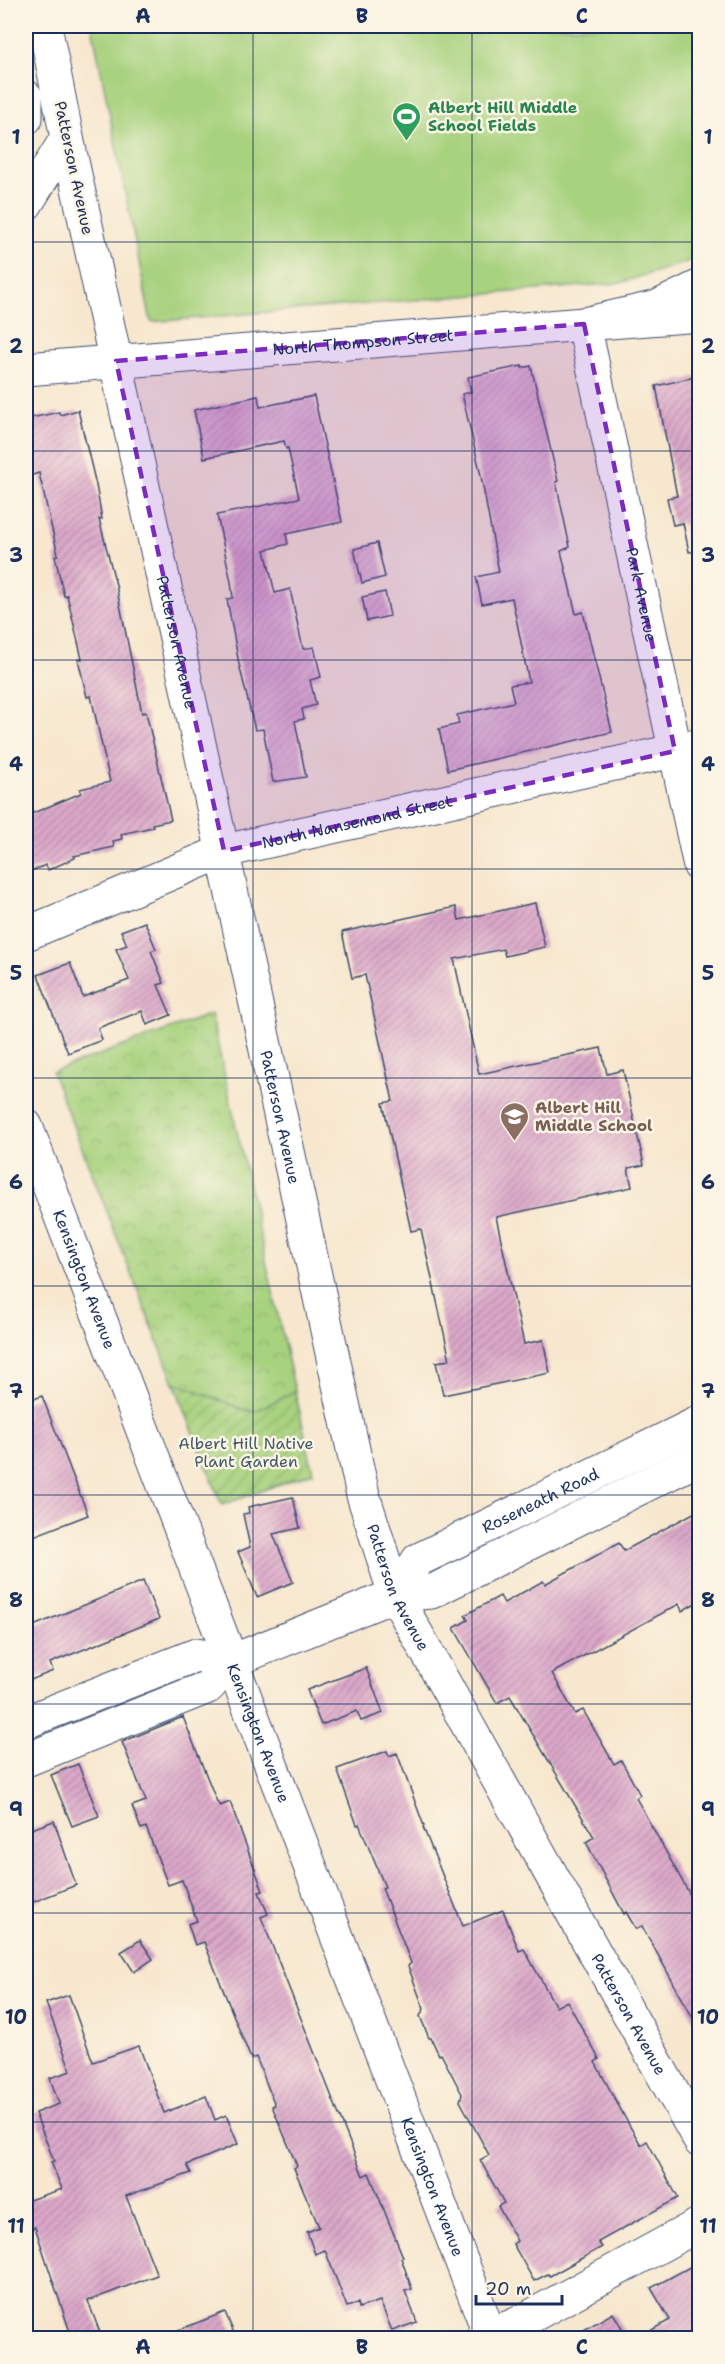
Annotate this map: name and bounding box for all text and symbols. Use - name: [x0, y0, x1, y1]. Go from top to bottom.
- text: A: [135, 3, 151, 29]
- text: B: [356, 3, 368, 29]
- text: C: [576, 3, 588, 29]
- place label: Albert Hill Middle School Fields: [428, 97, 578, 136]
- street label: Patterson Avenue: [50, 99, 98, 237]
- sports icon: Albert Hill Middle School Fields: [391, 100, 423, 142]
- text: 1: [11, 124, 21, 150]
- text: 1: [703, 124, 713, 150]
- street label: North Thompson Street: [271, 324, 454, 360]
- text: 2: [9, 333, 23, 359]
- text: 2: [701, 333, 715, 359]
- text: 3: [9, 542, 23, 568]
- text: 3: [701, 542, 715, 568]
- street label: Park Avenue: [622, 545, 662, 644]
- street label: Patterson Avenue: [152, 573, 202, 711]
- text: 4: [9, 751, 23, 777]
- text: 4: [701, 751, 715, 777]
- street label: North Nansemond Street: [260, 790, 454, 853]
- text: 5: [10, 960, 22, 986]
- text: 5: [702, 960, 714, 986]
- street label: Patterson Avenue: [256, 1048, 305, 1186]
- place label: Albert Hill Middle School: [535, 1097, 653, 1136]
- school or university icon: Albert Hill Middle School: [498, 1100, 530, 1142]
- text: 6: [9, 1169, 23, 1195]
- text: 6: [701, 1169, 715, 1195]
- street label: Kensington Avenue: [49, 1207, 121, 1352]
- text: 7: [9, 1378, 23, 1404]
- text: 7: [701, 1378, 715, 1404]
- park label: Albert Hill Native Plant Garden: [178, 1433, 314, 1472]
- street label: Roseneath Road: [478, 1463, 602, 1538]
- street label: Patterson Avenue: [362, 1521, 434, 1654]
- text: 8: [9, 1587, 23, 1613]
- text: 8: [701, 1587, 715, 1613]
- street label: Kensington Avenue: [223, 1660, 295, 1805]
- text: 9: [9, 1796, 23, 1822]
- text: 9: [701, 1796, 715, 1822]
- street label: Patterson Avenue: [587, 1950, 671, 2079]
- text: 10: [5, 2004, 27, 2030]
- text: 10: [697, 2004, 719, 2030]
- street label: Kensington Avenue: [397, 2114, 469, 2259]
- text: 11: [7, 2213, 25, 2239]
- text: 11: [699, 2213, 717, 2239]
- scale bar: [476, 2268, 562, 2306]
- text: 20 m: [485, 2277, 531, 2301]
- text: A: [135, 2334, 151, 2360]
- text: B: [356, 2334, 368, 2360]
- text: C: [576, 2334, 588, 2360]

